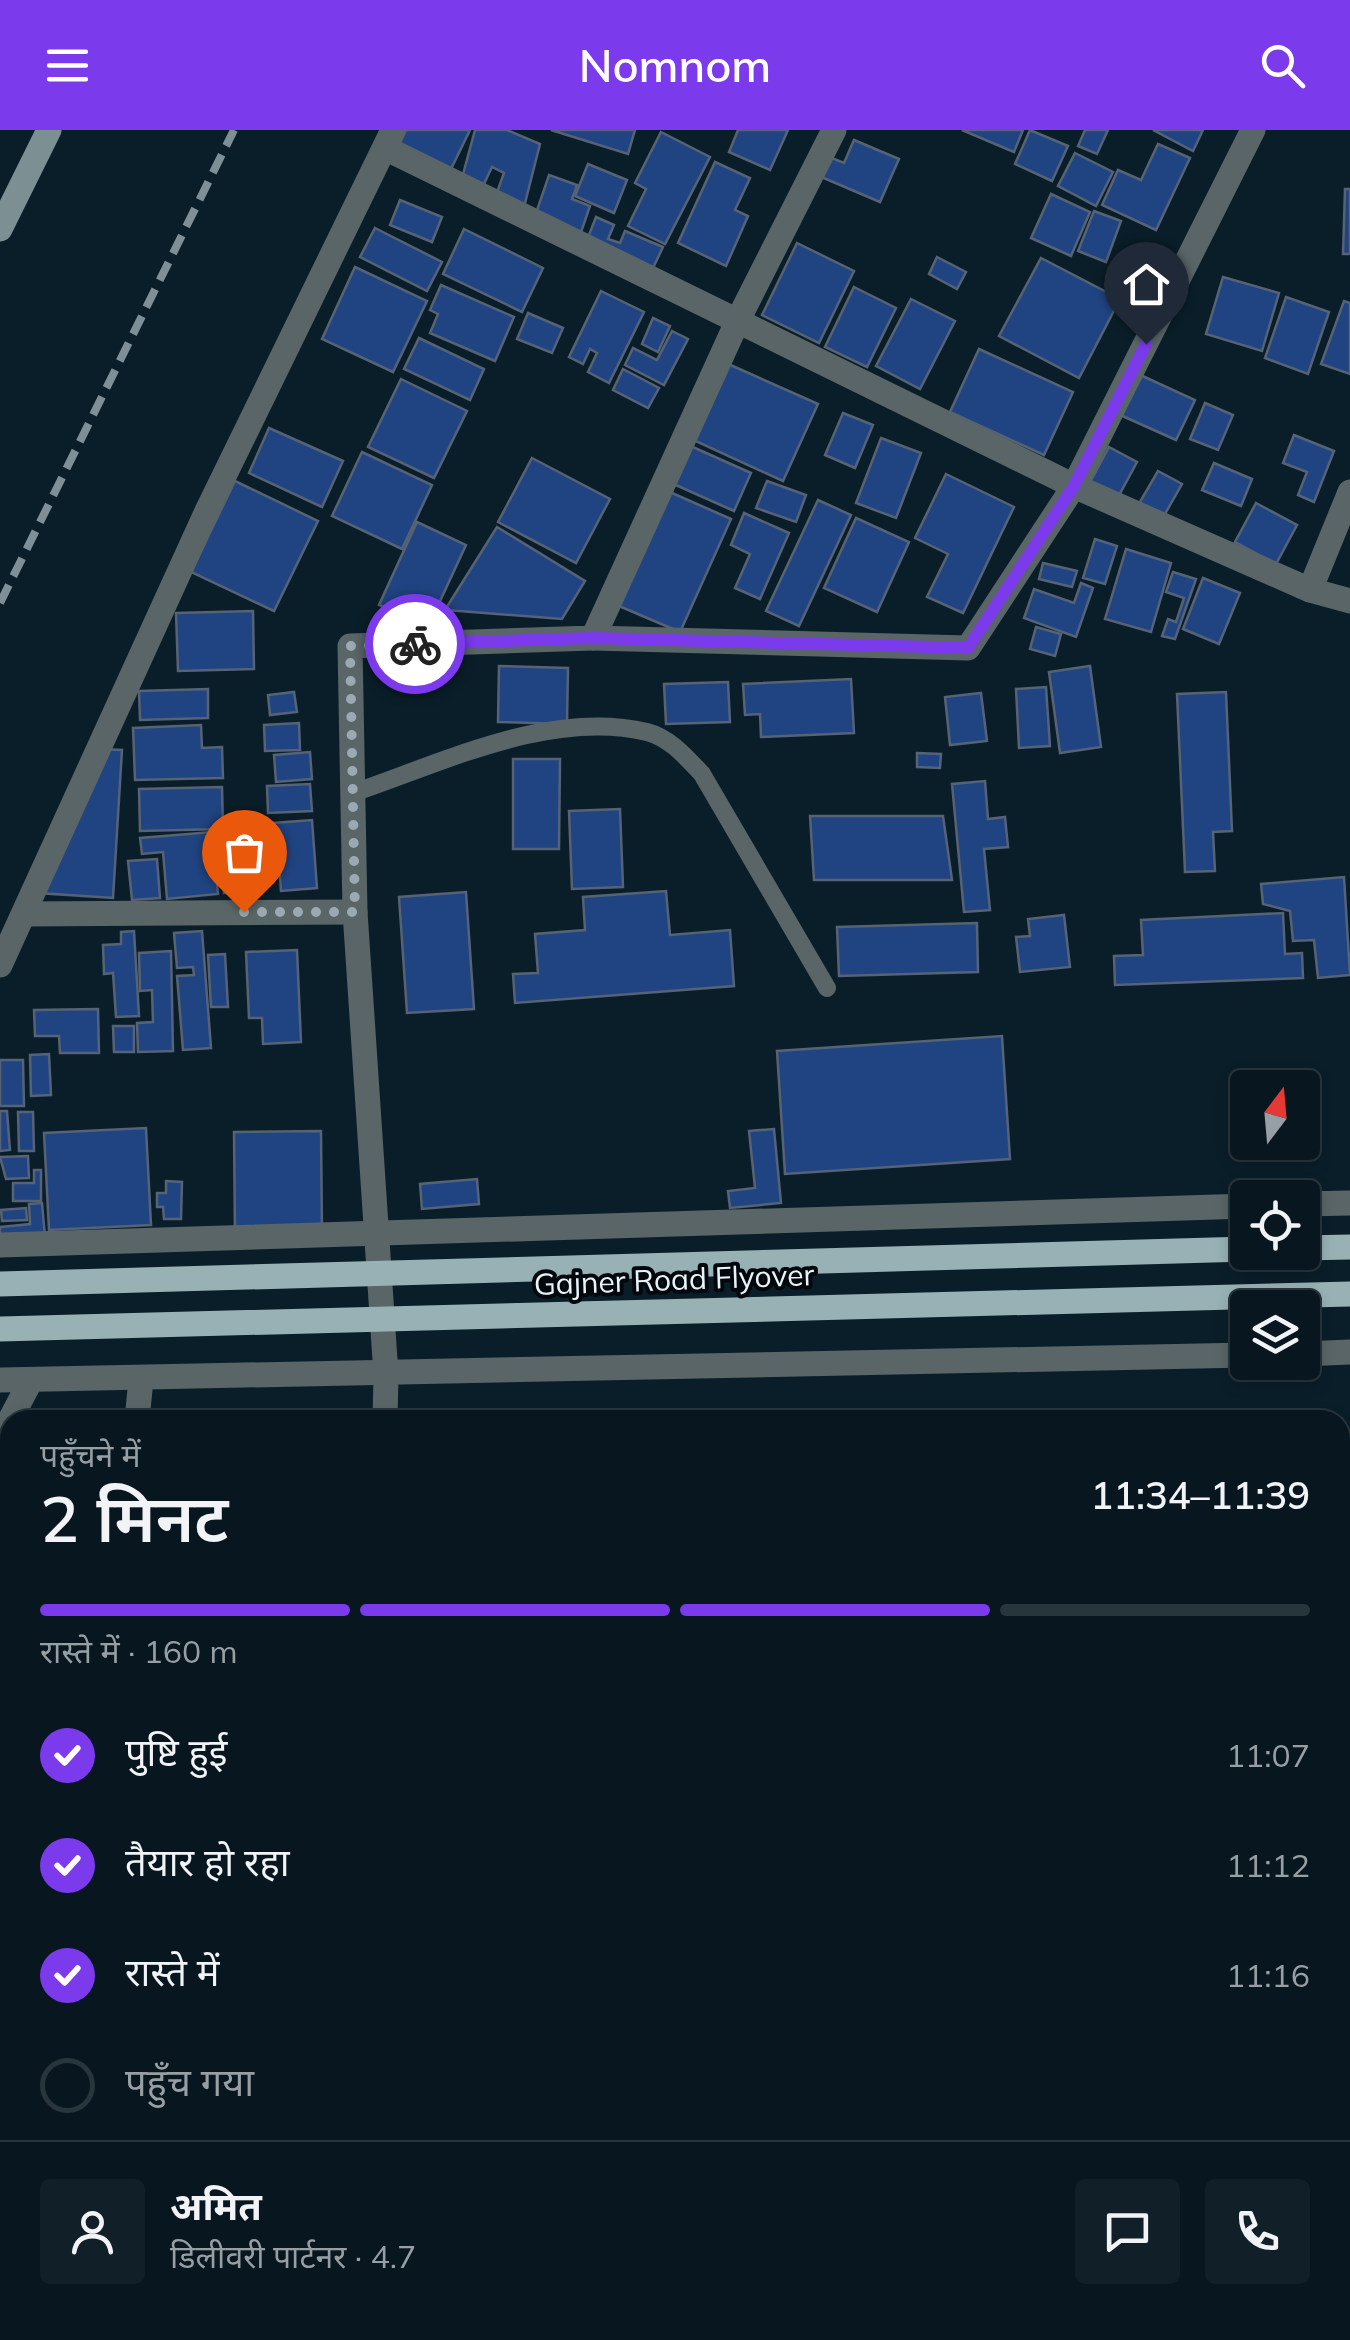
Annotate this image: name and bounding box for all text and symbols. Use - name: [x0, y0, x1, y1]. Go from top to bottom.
- text: Nomnom: [579, 37, 771, 93]
- icon: menu: [40, 38, 95, 93]
- icon: search: [1255, 38, 1310, 93]
- pin: [1104, 242, 1189, 345]
- icon: home: [1119, 257, 1174, 312]
- courier: [365, 594, 465, 694]
- icon: bike: [388, 617, 443, 672]
- pin: [202, 810, 287, 913]
- icon: bag: [217, 825, 272, 880]
- north arrow: [1230, 1070, 1320, 1160]
- map controls: [1230, 1070, 1320, 1380]
- button: locate: [1230, 1180, 1320, 1270]
- street label: Gajner Road Flyover: [533, 1255, 815, 1303]
- button: layers: [1230, 1290, 1320, 1380]
- text: पहुँचने में: [40, 1435, 141, 1475]
- text: 11:34–11:39: [1090, 1471, 1310, 1519]
- text: 2 मिनट: [40, 1477, 228, 1558]
- text: रास्ते में · 160 m: [40, 1631, 238, 1671]
- icon: check: [40, 1728, 95, 1783]
- text: पुष्टि हुई: [125, 1728, 227, 1776]
- text: 11:07: [1226, 1735, 1310, 1775]
- icon: check: [40, 1838, 95, 1893]
- text: तैयार हो रहा: [125, 1838, 290, 1886]
- text: 11:12: [1226, 1845, 1310, 1885]
- icon: check: [40, 1948, 95, 2003]
- text: रास्ते में: [125, 1948, 219, 1996]
- text: 11:16: [1226, 1955, 1310, 1995]
- text: पहुँच गया: [125, 2058, 254, 2106]
- button: person: [40, 2179, 145, 2284]
- button: chat: [1075, 2179, 1180, 2284]
- button: phone: [1205, 2179, 1310, 2284]
- text: अमित: [170, 2182, 262, 2230]
- text: डिलीवरी पार्टनर · 4.7: [170, 2236, 416, 2276]

